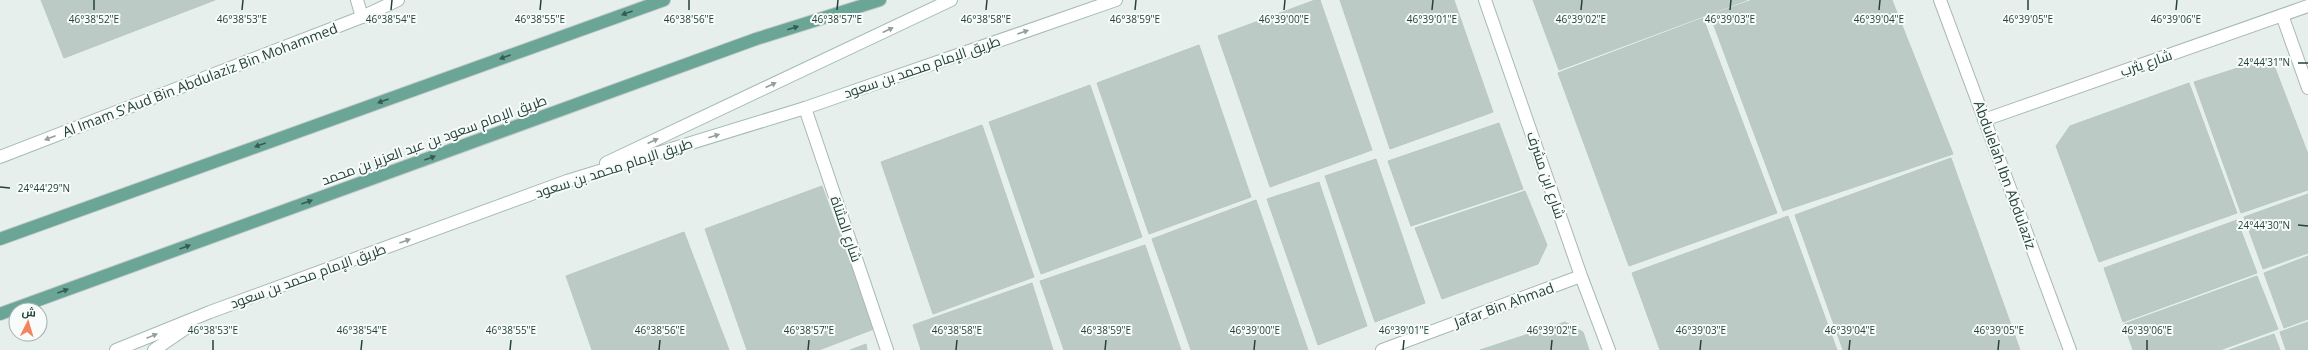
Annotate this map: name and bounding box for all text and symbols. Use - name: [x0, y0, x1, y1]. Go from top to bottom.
- one-way arrow: [621, 11, 633, 17]
- text: 46°38'52"E: [69, 12, 119, 26]
- text: 46°38'53"E: [217, 12, 267, 26]
- text: 46°38'54"E: [366, 12, 416, 26]
- text: 46°38'55"E: [515, 12, 565, 26]
- text: 46°38'56"E: [664, 12, 714, 26]
- text: 46°38'57"E: [812, 12, 862, 26]
- text: 46°38'58"E: [961, 12, 1011, 26]
- text: 46°38'59"E: [1110, 12, 1160, 26]
- text: 46°39'00"E: [1259, 12, 1309, 26]
- text: 46°39'01"E: [1407, 12, 1457, 26]
- text: 46°39'02"E: [1556, 12, 1606, 26]
- text: 46°39'03"E: [1705, 12, 1755, 26]
- text: 46°39'04"E: [1854, 12, 1904, 26]
- text: 46°39'05"E: [2003, 12, 2053, 26]
- text: 46°39'06"E: [2151, 12, 2201, 26]
- street label: Al Imam S'Aud Bin Abdulaziz Bin Mohammed: [60, 18, 340, 141]
- one-way arrow: [788, 24, 800, 30]
- one-way arrow: [882, 27, 894, 33]
- one-way arrow: [1017, 29, 1029, 35]
- street label: طريق الإمام محمد بن سعود: [841, 31, 1003, 103]
- street label: شارع يثرب: [2117, 45, 2174, 80]
- one-way arrow: [498, 55, 510, 61]
- text: 24°44'31"N: [2238, 55, 2290, 69]
- one-way arrow: [765, 82, 776, 88]
- street label: طريق الإمام سعود بن عبد العزيز بن محمد: [318, 90, 550, 190]
- street label: Abdulelah Ibn Abdulaziz: [1970, 98, 2041, 252]
- one-way arrow: [376, 99, 388, 105]
- street label: شارع ابن مشرف: [1523, 129, 1570, 221]
- street label: طريق الإمام محمد بن سعود: [533, 133, 695, 203]
- one-way arrow: [708, 133, 720, 139]
- one-way arrow: [43, 136, 55, 142]
- one-way arrow: [647, 138, 659, 144]
- one-way arrow: [254, 143, 266, 149]
- one-way arrow: [424, 155, 436, 161]
- text: 24°44'29"N: [18, 181, 70, 195]
- street label: شارع المثناة: [826, 193, 867, 264]
- one-way arrow: [302, 199, 314, 205]
- text: 24°44'30"N: [2238, 218, 2290, 232]
- one-way arrow: [399, 237, 411, 243]
- street label: طريق الإمام محمد بن سعود: [227, 238, 389, 314]
- one-way arrow: [180, 243, 192, 249]
- street label: Jafar Bin Ahmad: [1449, 278, 1556, 332]
- one-way arrow: [57, 288, 69, 294]
- north arrow: [8, 302, 48, 342]
- text: ش: [21, 303, 37, 320]
- text: 46°38'53"E: [188, 323, 238, 337]
- text: 46°38'54"E: [337, 323, 387, 337]
- text: 46°38'55"E: [486, 323, 536, 337]
- text: 46°38'56"E: [635, 323, 685, 337]
- text: 46°38'57"E: [784, 323, 834, 337]
- text: 46°38'58"E: [932, 323, 982, 337]
- text: 46°38'59"E: [1081, 323, 1131, 337]
- text: 46°39'00"E: [1230, 323, 1280, 337]
- text: 46°39'01"E: [1379, 323, 1429, 337]
- text: 46°39'02"E: [1527, 323, 1577, 337]
- text: 46°39'03"E: [1676, 323, 1726, 337]
- text: 46°39'04"E: [1825, 323, 1875, 337]
- text: 46°39'05"E: [1974, 323, 2024, 337]
- text: 46°39'06"E: [2122, 323, 2172, 337]
- one-way arrow: [147, 332, 159, 338]

